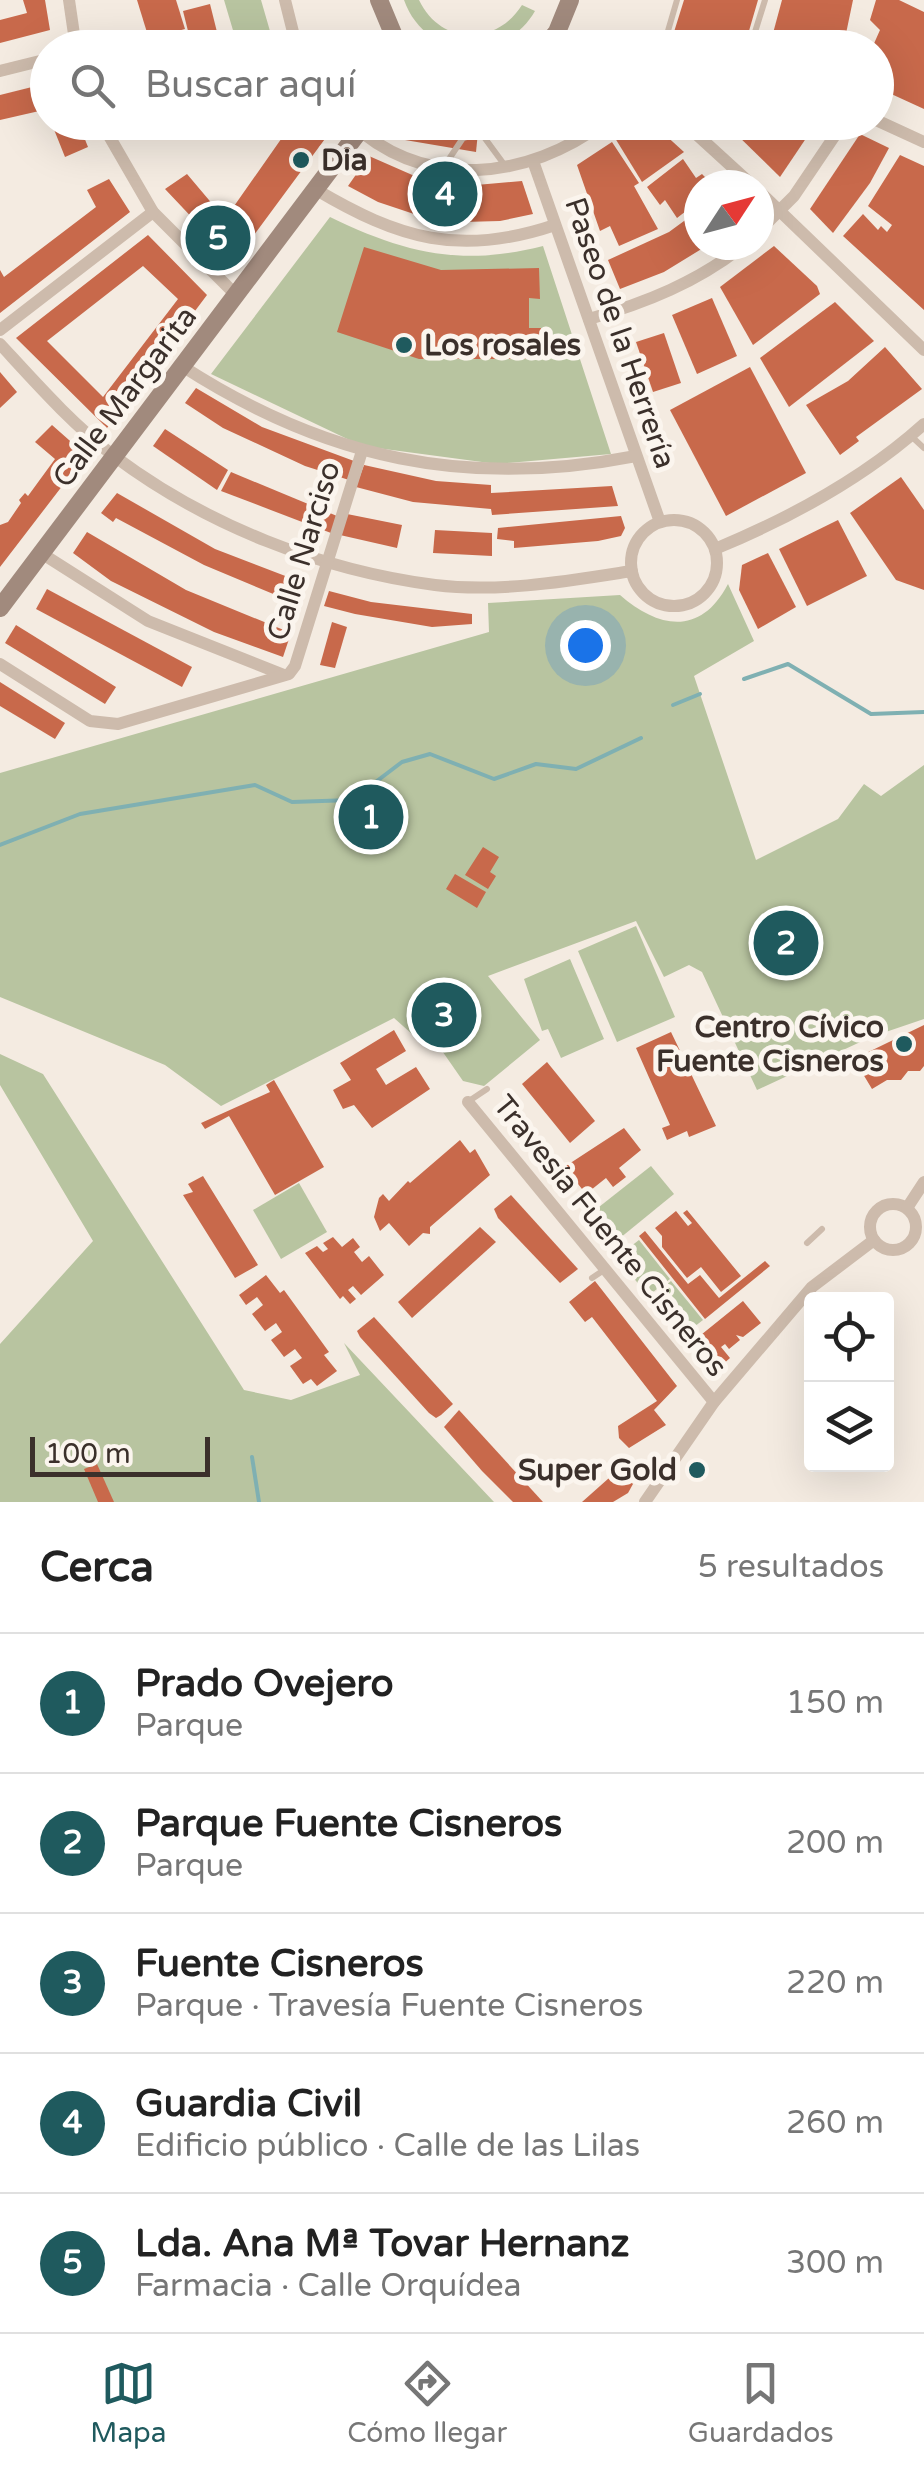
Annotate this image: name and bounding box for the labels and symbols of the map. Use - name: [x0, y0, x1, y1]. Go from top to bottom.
- place label: Dia: [321, 142, 368, 179]
- marker: Dia: [290, 149, 312, 171]
- pin: 4: [412, 156, 478, 232]
- north arrow: [684, 170, 774, 260]
- street label: Paseo de la Herrería: [556, 193, 684, 473]
- pin: 5: [186, 200, 250, 276]
- street label: Calle Margarita: [45, 299, 205, 495]
- place label: Los rosales: [424, 327, 581, 364]
- marker: Los rosales: [393, 334, 415, 356]
- street label: Calle Narciso: [259, 457, 349, 645]
- your location: [560, 620, 611, 671]
- pin: 1: [338, 780, 404, 854]
- pin: 2: [754, 906, 818, 980]
- pin: 3: [412, 978, 476, 1052]
- place label: Centro Cívico Fuente Cisneros: [656, 1009, 884, 1080]
- marker: Centro Cívico Fuente Cisneros: [893, 1033, 915, 1055]
- street label: Travesía Fuente Cisneros: [485, 1088, 735, 1384]
- scale bar: [30, 1432, 210, 1476]
- place label: Super Gold: [518, 1452, 677, 1489]
- marker: Super Gold: [686, 1459, 708, 1481]

